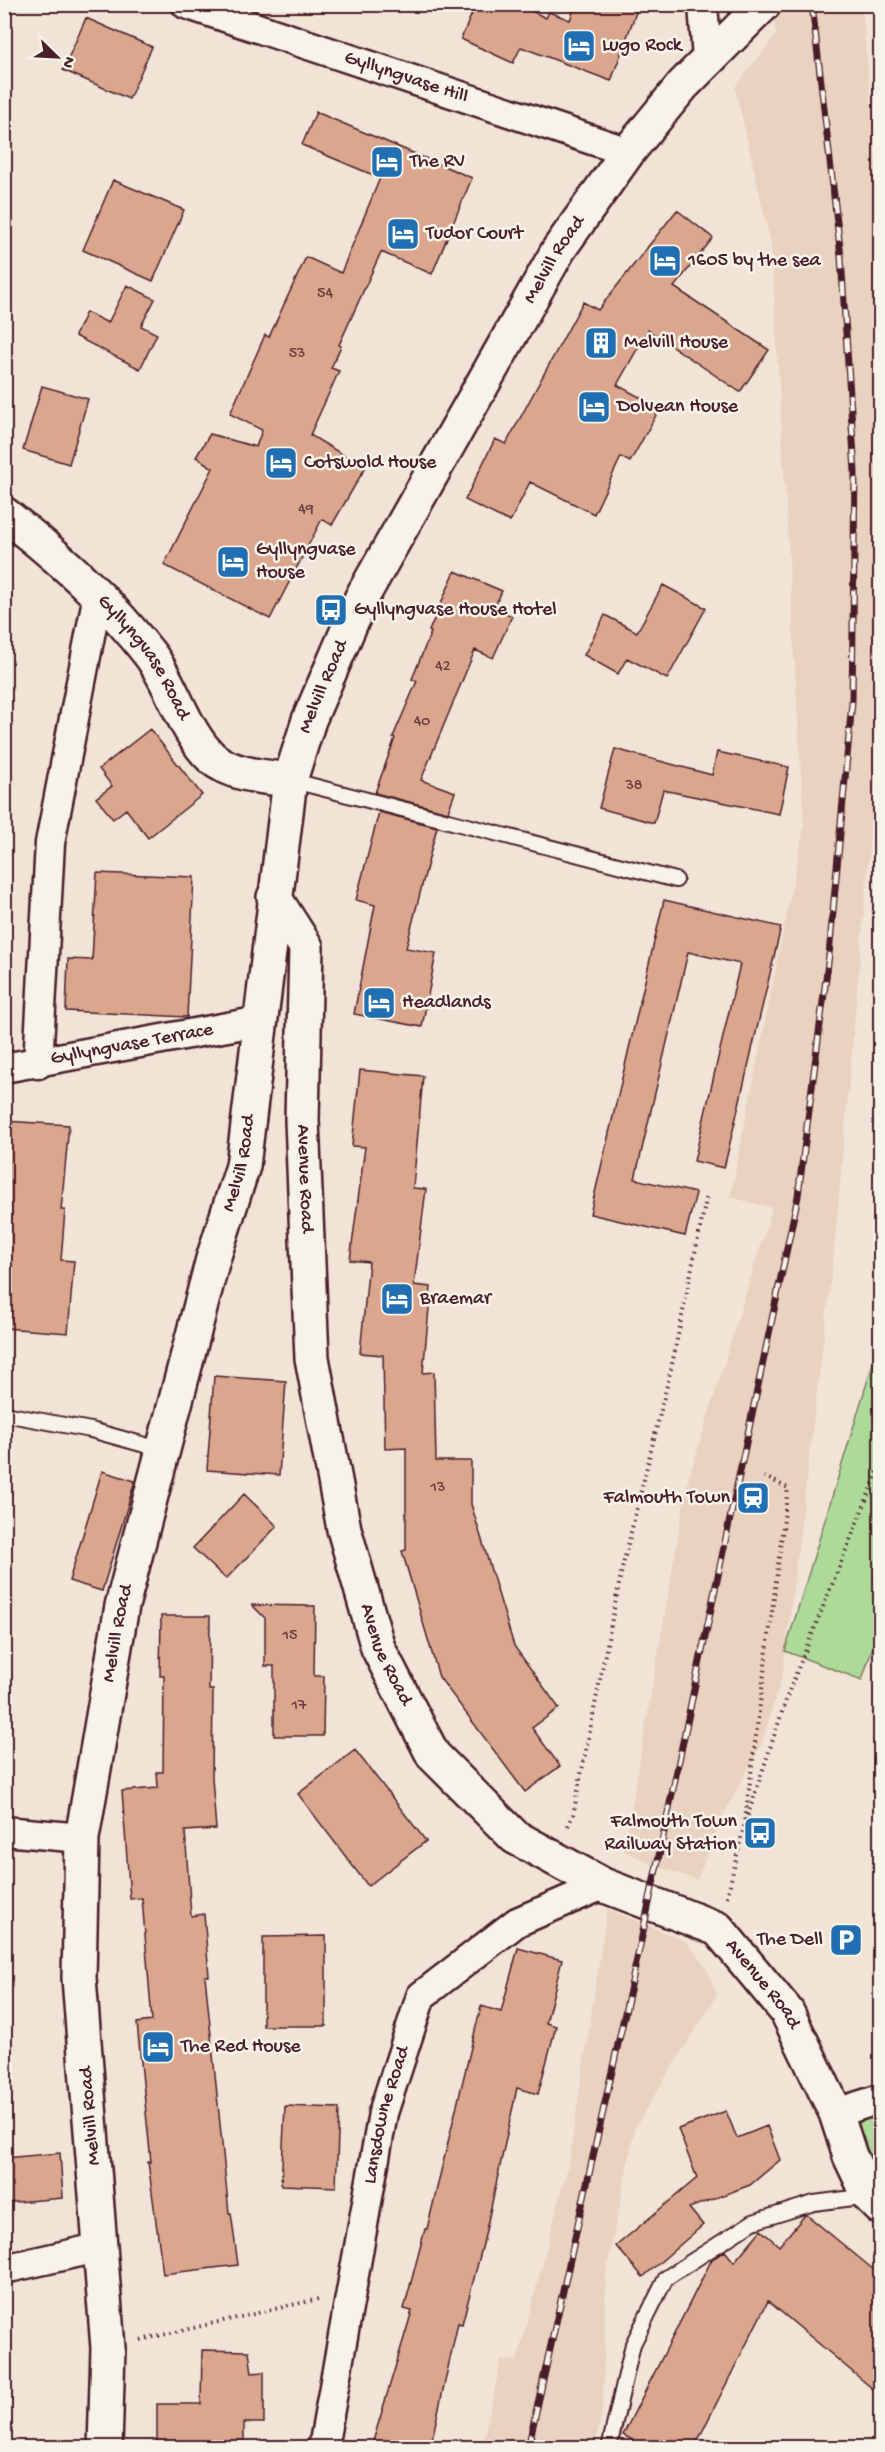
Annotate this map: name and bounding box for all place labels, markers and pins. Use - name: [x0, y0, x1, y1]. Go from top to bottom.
- hotel icon: Lugo Rock: [561, 28, 597, 64]
- place label: Lugo Rock: [602, 35, 684, 58]
- hotel icon: The RV: [369, 144, 405, 180]
- place label: The RV: [409, 151, 465, 174]
- hotel icon: Tudor Court: [385, 216, 421, 252]
- place label: Tudor Court: [425, 223, 525, 246]
- hotel icon: 1605 by the sea: [647, 243, 683, 279]
- place label: 1605 by the sea: [687, 250, 822, 273]
- building icon: Melvill House: [583, 325, 619, 361]
- place label: Melvill House: [624, 332, 729, 355]
- hotel icon: Dolvean House: [576, 389, 612, 425]
- place label: Dolvean House: [615, 396, 739, 419]
- hotel icon: Cotswold House: [263, 445, 299, 481]
- place label: Cotswold House: [304, 452, 437, 475]
- place label: Gyllyngvase House: [256, 539, 356, 585]
- hotel icon: Gyllyngvase House: [215, 544, 251, 580]
- bus stop icon: Gyllyngvase House Hotel: [313, 592, 349, 628]
- place label: Gyllyngvase House Hotel: [354, 599, 557, 622]
- hotel icon: Headlands: [361, 985, 397, 1021]
- place label: Headlands: [402, 992, 491, 1015]
- hotel icon: Braemar: [379, 1281, 415, 1317]
- place label: Braemar: [419, 1288, 493, 1311]
- station icon: Falmouth Town: [735, 1480, 771, 1516]
- place label: Falmouth Town: [603, 1487, 730, 1510]
- place label: Falmouth Town Railway Station: [605, 1811, 737, 1857]
- bus stop icon: Falmouth Town Railway Station: [742, 1815, 778, 1851]
- parking icon: The Dell: [828, 1922, 864, 1958]
- place label: The Dell: [756, 1929, 823, 1952]
- hotel icon: The Red House: [140, 2029, 176, 2065]
- place label: The Red House: [180, 2036, 301, 2059]

